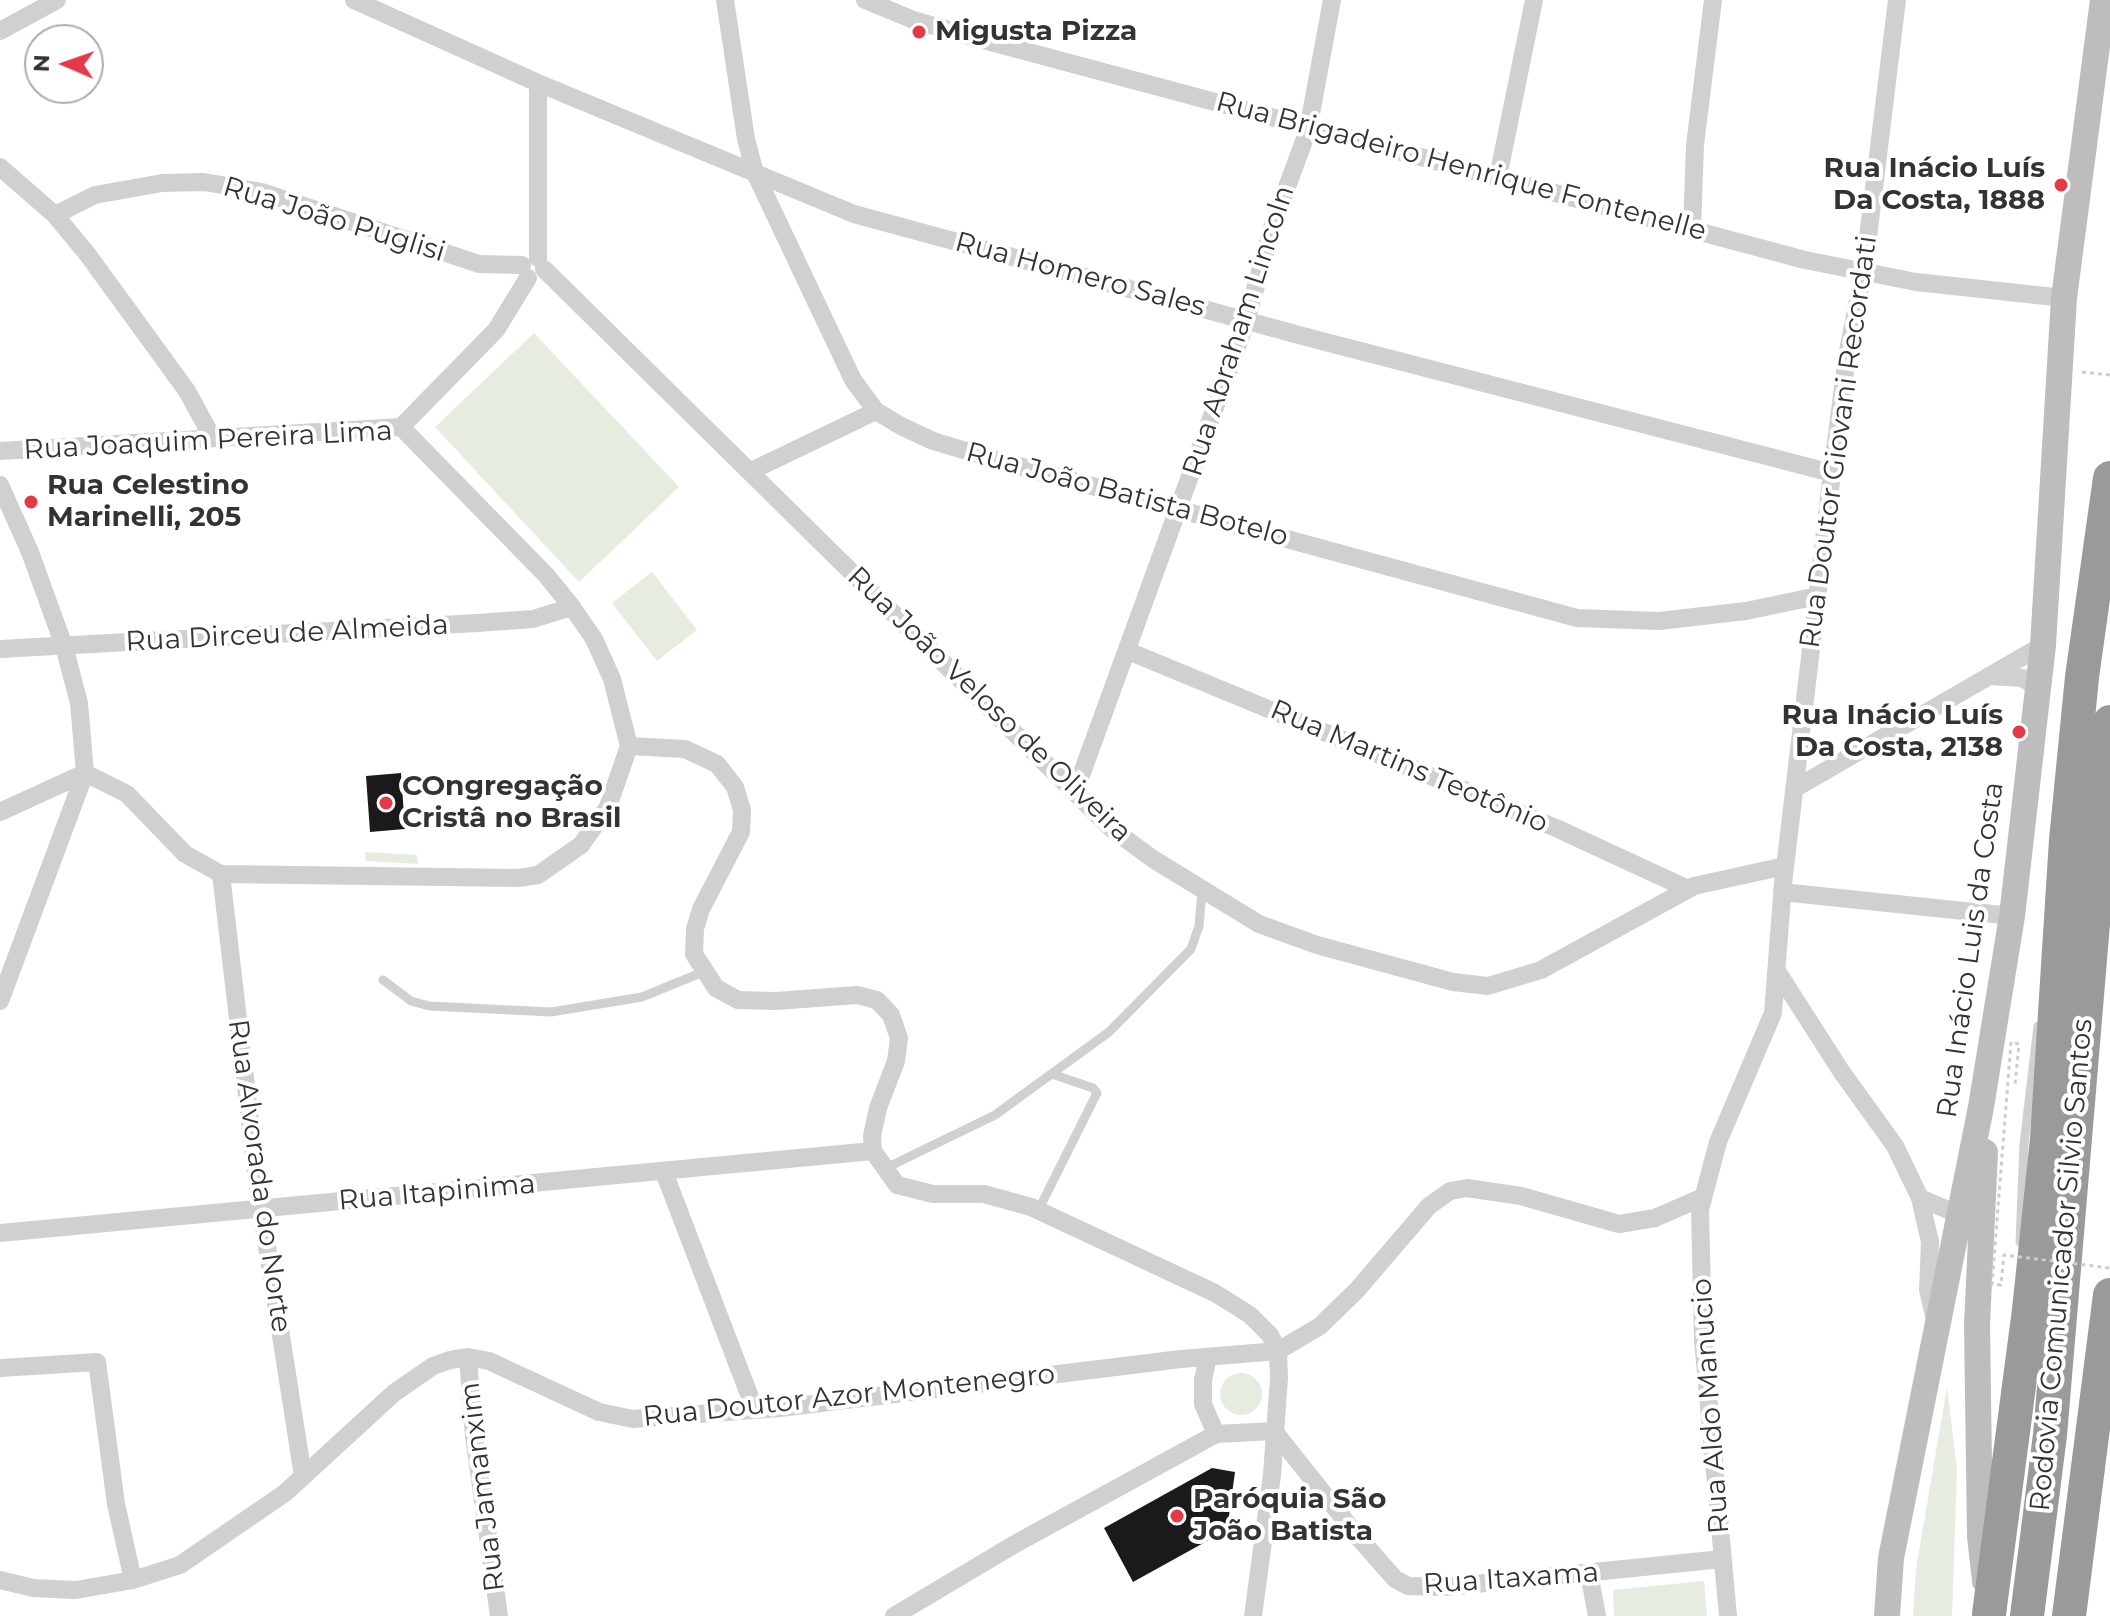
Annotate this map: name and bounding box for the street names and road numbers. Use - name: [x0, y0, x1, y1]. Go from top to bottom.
- street label: Rua Brigadeiro Henrique Fontenelle: [1212, 85, 1710, 249]
- street label: Rua João Puglisi: [219, 170, 449, 270]
- street label: Rua Abraham Lincoln: [1176, 181, 1302, 481]
- street label: Rua Homero Sales: [951, 225, 1209, 325]
- street label: Rua Doutor Giovani Recordati: [1793, 234, 1885, 650]
- street label: Rua Joaquim Pereira Lima: [23, 415, 393, 467]
- street label: Rua João Batista Botelo: [962, 436, 1292, 554]
- street label: Rua João Veloso de Oliveira: [840, 560, 1138, 850]
- street label: Rua Dirceu de Almeida: [125, 609, 449, 659]
- street label: Rua Martins Teotônio: [1265, 693, 1553, 841]
- street label: Rua Inácio Luis da Costa: [1931, 780, 2011, 1120]
- street label: Rua Alvorada do Norte: [220, 1017, 298, 1335]
- street label: Rodovia Comunicador Silvio Santos: [2024, 1017, 2100, 1513]
- street label: Rua Itapinima: [337, 1168, 537, 1218]
- street label: Rua Aldo Manucio: [1685, 1277, 1737, 1535]
- street label: Rua Doutor Azor Montenegro: [641, 1358, 1057, 1434]
- street label: Rua Jamanxim: [453, 1380, 513, 1594]
- street label: Rua Itaxama: [1422, 1556, 1600, 1602]

